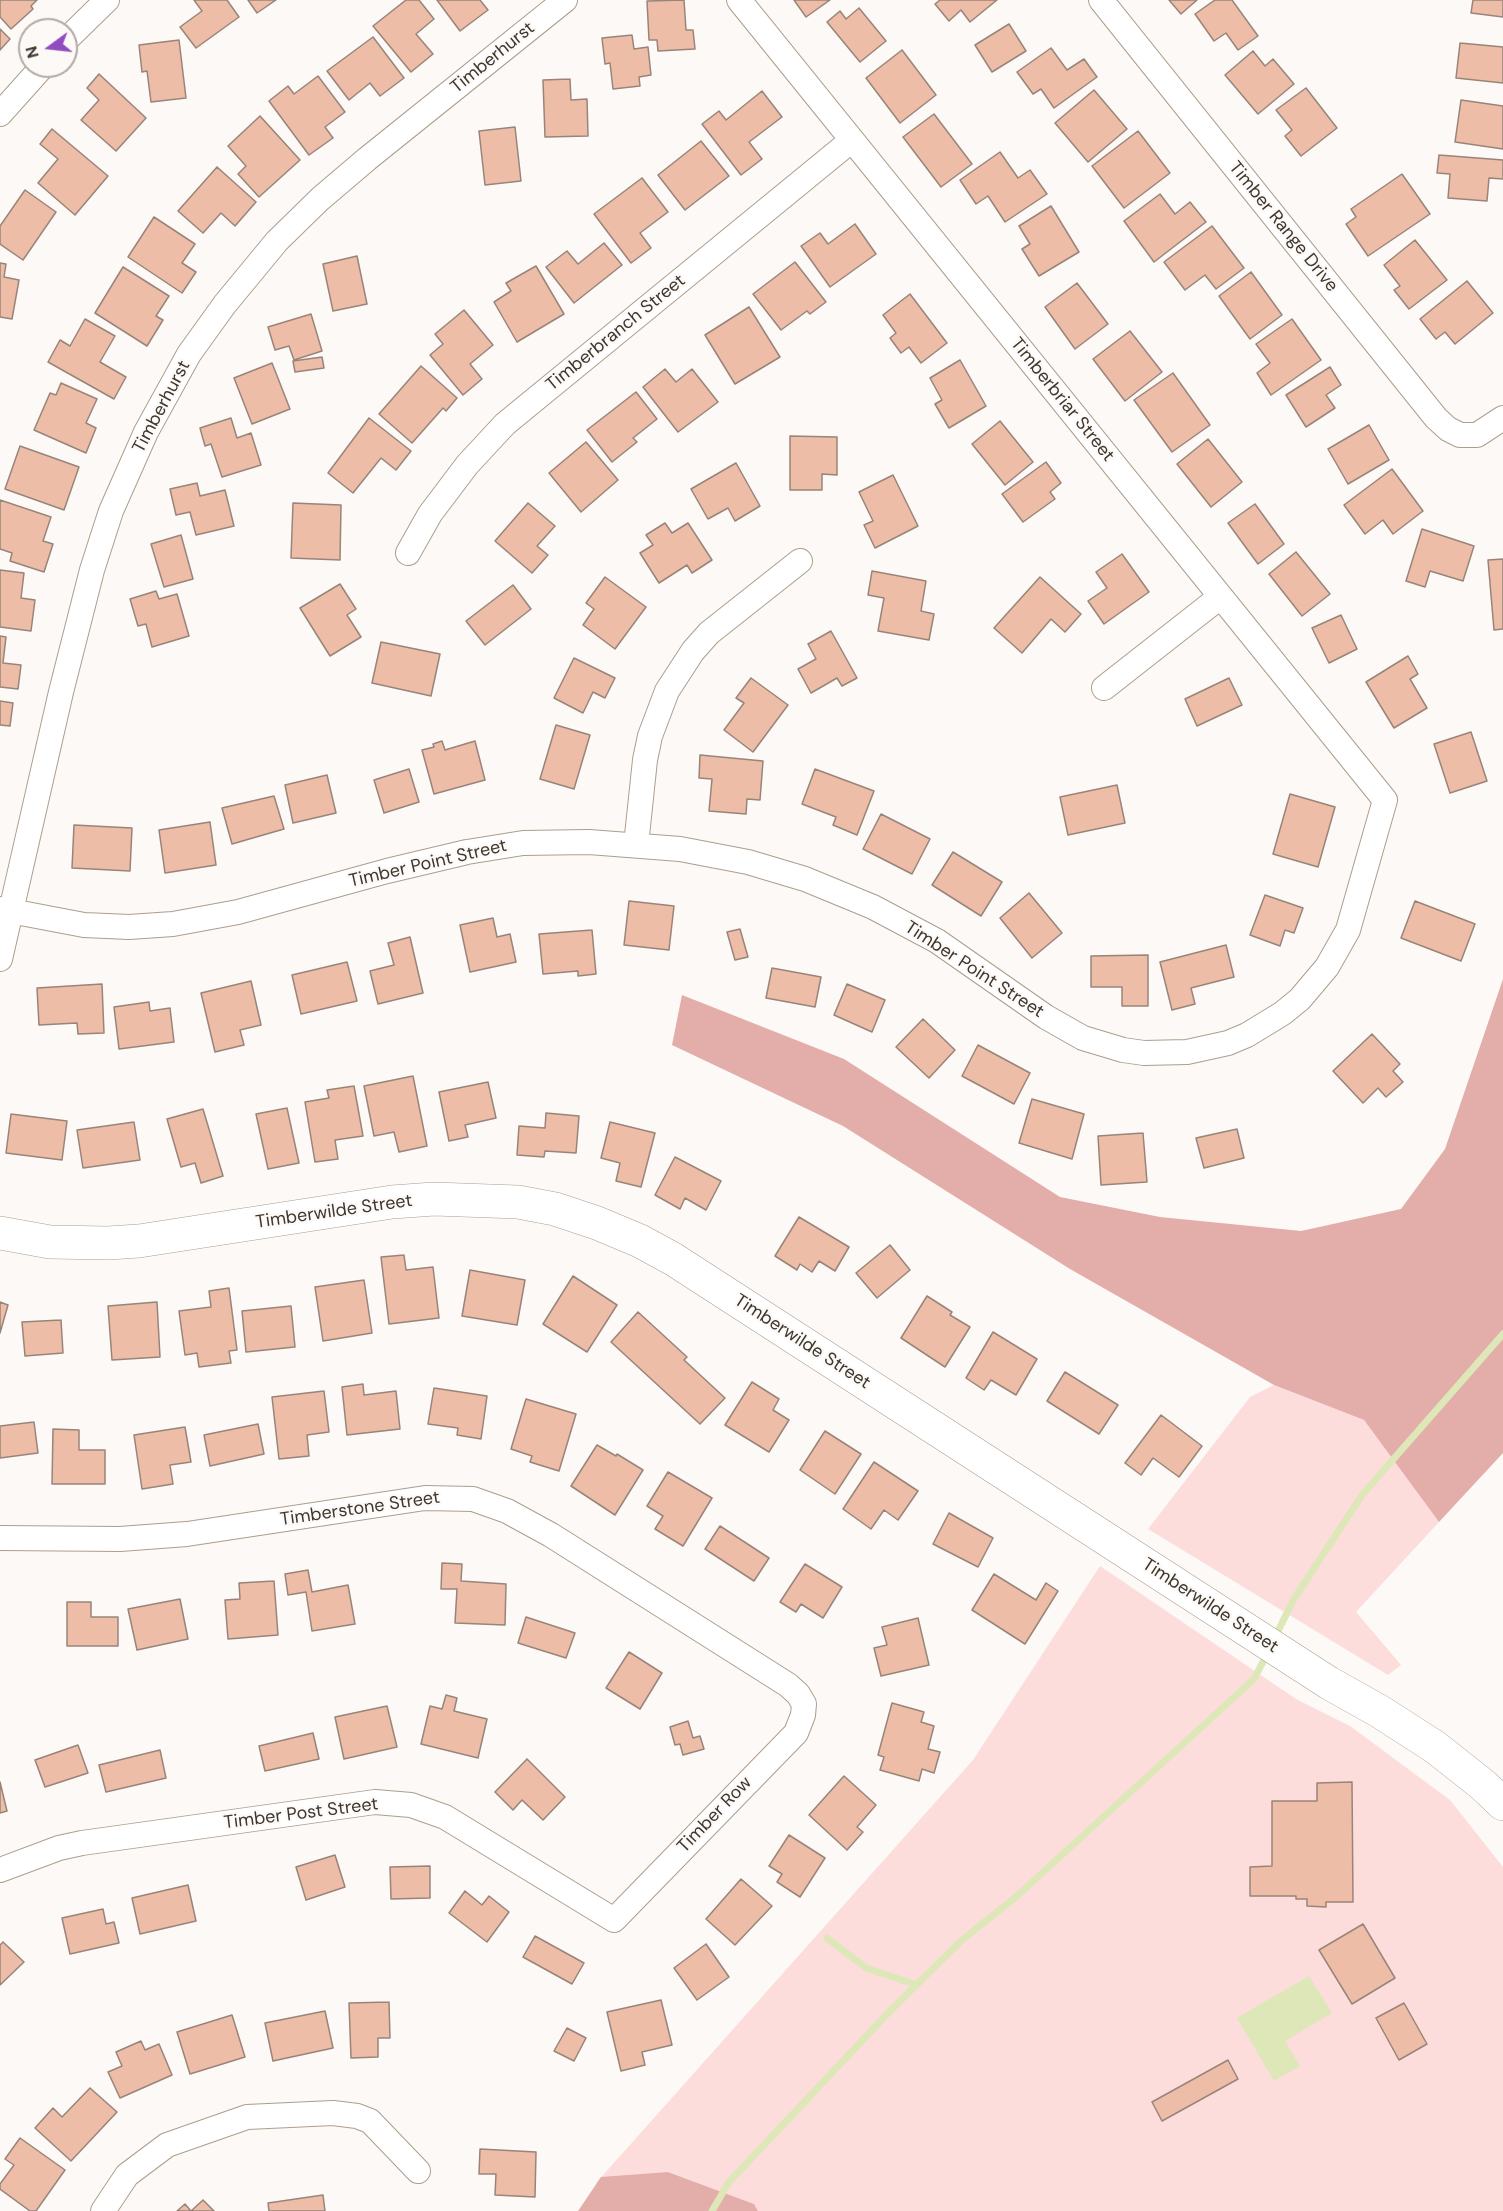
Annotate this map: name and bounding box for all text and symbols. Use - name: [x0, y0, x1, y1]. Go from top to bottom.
- north arrow: [18, 18, 78, 78]
- street label: Timberhurst: [447, 18, 539, 98]
- text: N: [20, 44, 44, 61]
- street label: Timber Range Drive: [1224, 158, 1342, 296]
- street label: Timberbranch Street: [542, 270, 690, 396]
- street label: Timberbriar Street: [1005, 334, 1119, 466]
- street label: Timberhurst: [129, 357, 195, 457]
- street label: Timber Point Street: [347, 835, 509, 893]
- street label: Timber Point Street: [900, 917, 1048, 1023]
- street label: Timberwilde Street: [254, 1190, 414, 1234]
- street label: Timberwilde Street: [730, 1290, 874, 1394]
- street label: Timberstone Street: [279, 1487, 441, 1531]
- street label: Timberwilde Street: [1138, 1554, 1282, 1658]
- street label: Timber Row: [673, 1772, 757, 1858]
- street label: Timber Post Street: [223, 1794, 379, 1834]

